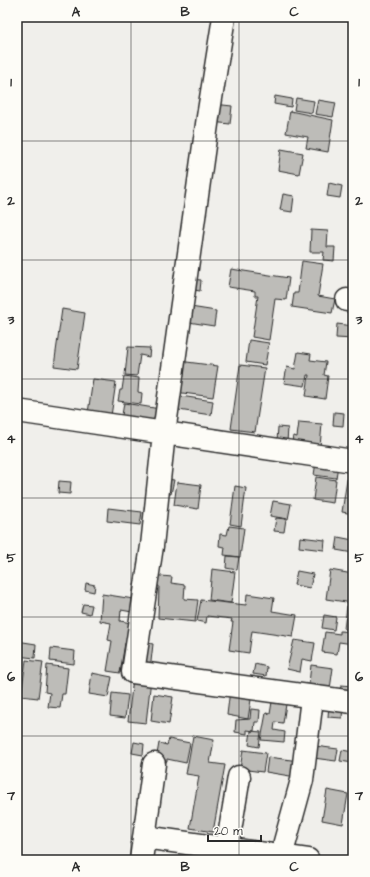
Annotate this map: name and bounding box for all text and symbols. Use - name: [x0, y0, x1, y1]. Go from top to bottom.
- text: A: [72, 3, 81, 21]
- text: B: [180, 3, 190, 21]
- text: C: [289, 3, 299, 21]
- text: 1: [10, 73, 12, 91]
- text: 1: [358, 73, 360, 91]
- text: 2: [6, 192, 15, 210]
- text: 2: [354, 192, 363, 210]
- text: 3: [7, 311, 15, 329]
- text: 3: [355, 311, 363, 329]
- text: 4: [7, 430, 16, 448]
- text: 4: [355, 430, 364, 448]
- text: 5: [6, 549, 16, 567]
- text: 5: [354, 549, 364, 567]
- text: 6: [7, 668, 16, 686]
- text: 6: [355, 668, 364, 686]
- text: 7: [6, 787, 16, 805]
- text: 7: [354, 787, 364, 805]
- scale bar: [208, 817, 261, 843]
- text: 20 m: [214, 823, 243, 840]
- text: A: [72, 858, 81, 876]
- text: B: [180, 858, 190, 876]
- text: C: [289, 858, 299, 876]

